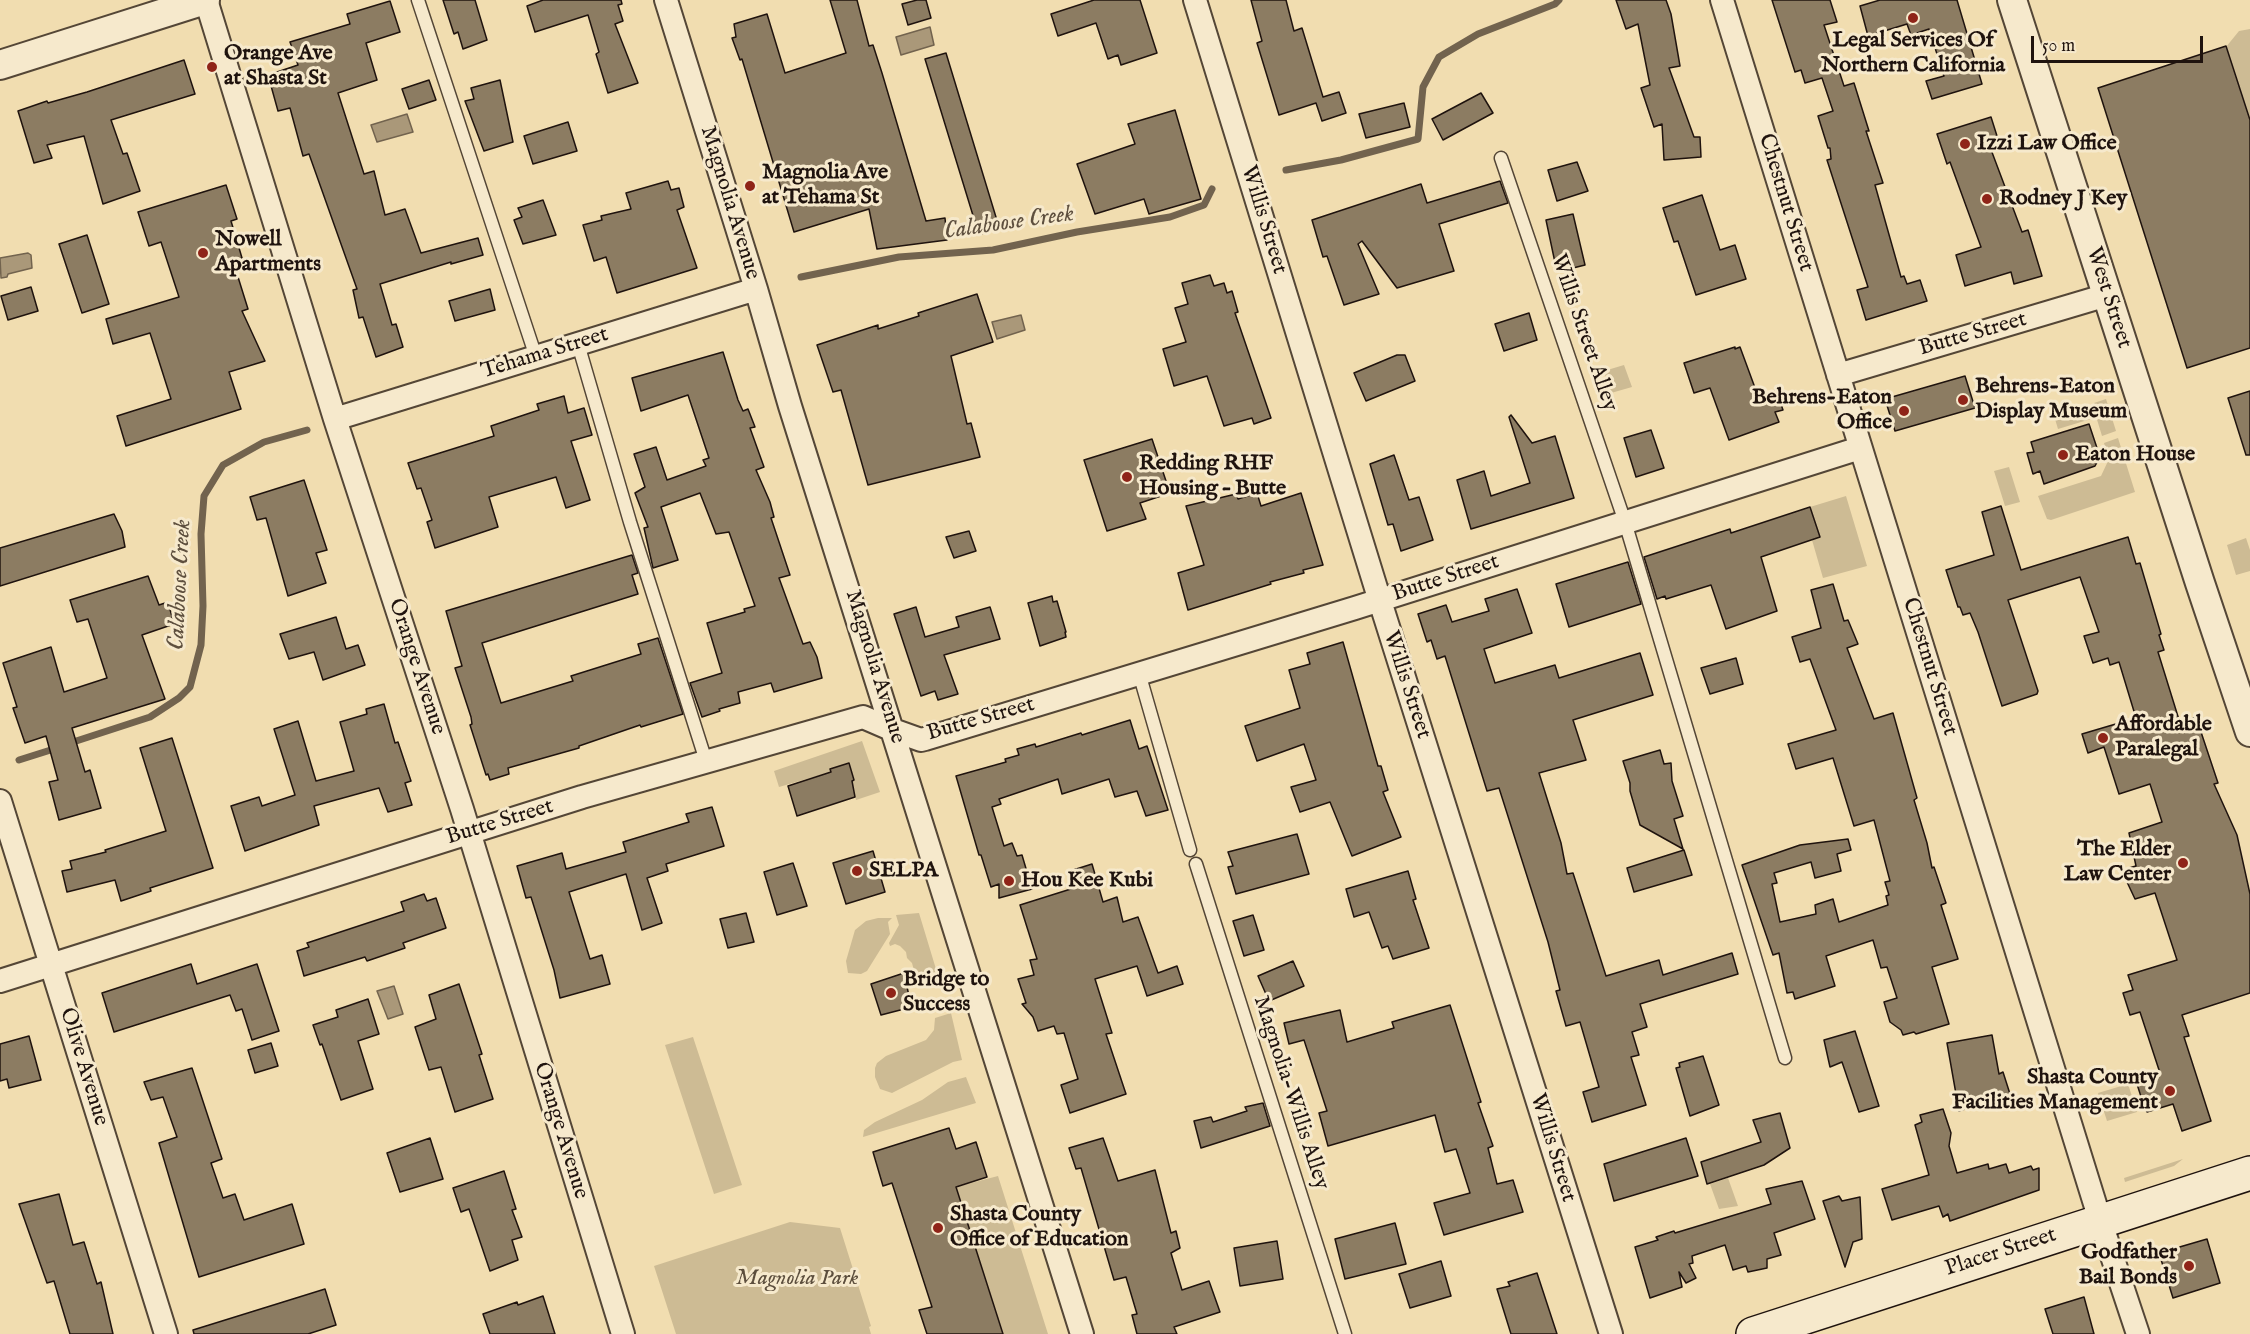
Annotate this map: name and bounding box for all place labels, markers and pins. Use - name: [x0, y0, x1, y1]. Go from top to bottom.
- marker: Legal Services Of Northern California: [1906, 11, 1920, 25]
- place label: Legal Services Of Northern California: [1821, 28, 2005, 80]
- place label: Orange Ave at Shasta St: [224, 41, 333, 92]
- marker: Orange Ave at Shasta St: [205, 60, 219, 74]
- place label: Izzi Law Office: [1977, 131, 2117, 157]
- marker: Izzi Law Office: [1958, 137, 1972, 151]
- place label: Magnolia Ave at Tehama St: [762, 160, 888, 212]
- marker: Magnolia Ave at Tehama St: [743, 179, 757, 193]
- place label: Rodney J Key: [1999, 186, 2127, 212]
- marker: Rodney J Key: [1980, 192, 1994, 206]
- place label: Nowell Apartments: [215, 227, 321, 278]
- marker: Nowell Apartments: [196, 246, 210, 260]
- place label: Behrens-Eaton Display Museum: [1975, 374, 2127, 426]
- place label: Behrens-Eaton Office: [1752, 385, 1892, 436]
- marker: Behrens-Eaton Display Museum: [1956, 393, 1970, 407]
- marker: Behrens-Eaton Office: [1897, 404, 1911, 418]
- place label: Eaton House: [2075, 442, 2195, 468]
- marker: Eaton House: [2056, 448, 2070, 462]
- place label: Redding RHF Housing – Butte: [1139, 451, 1286, 502]
- marker: Redding RHF Housing – Butte: [1120, 470, 1134, 484]
- place label: Affordable Paralegal: [2115, 712, 2212, 764]
- marker: Affordable Paralegal: [2096, 731, 2110, 745]
- place label: The Elder Law Center: [2064, 837, 2171, 888]
- marker: The Elder Law Center: [2176, 856, 2190, 870]
- place label: SELPA: [869, 858, 938, 884]
- marker: SELPA: [850, 864, 864, 878]
- place label: Hou Kee Kubi: [1021, 868, 1153, 894]
- marker: Hou Kee Kubi: [1002, 874, 1016, 888]
- place label: Bridge to Success: [903, 967, 989, 1018]
- marker: Bridge to Success: [884, 986, 898, 1000]
- place label: Shasta County Facilities Management: [1952, 1065, 2158, 1116]
- marker: Shasta County Facilities Management: [2163, 1084, 2177, 1098]
- place label: Shasta County Office of Education: [950, 1202, 1128, 1254]
- marker: Shasta County Office of Education: [931, 1221, 945, 1235]
- place label: Godfather Bail Bonds: [2079, 1240, 2177, 1292]
- marker: Godfather Bail Bonds: [2182, 1259, 2196, 1273]

